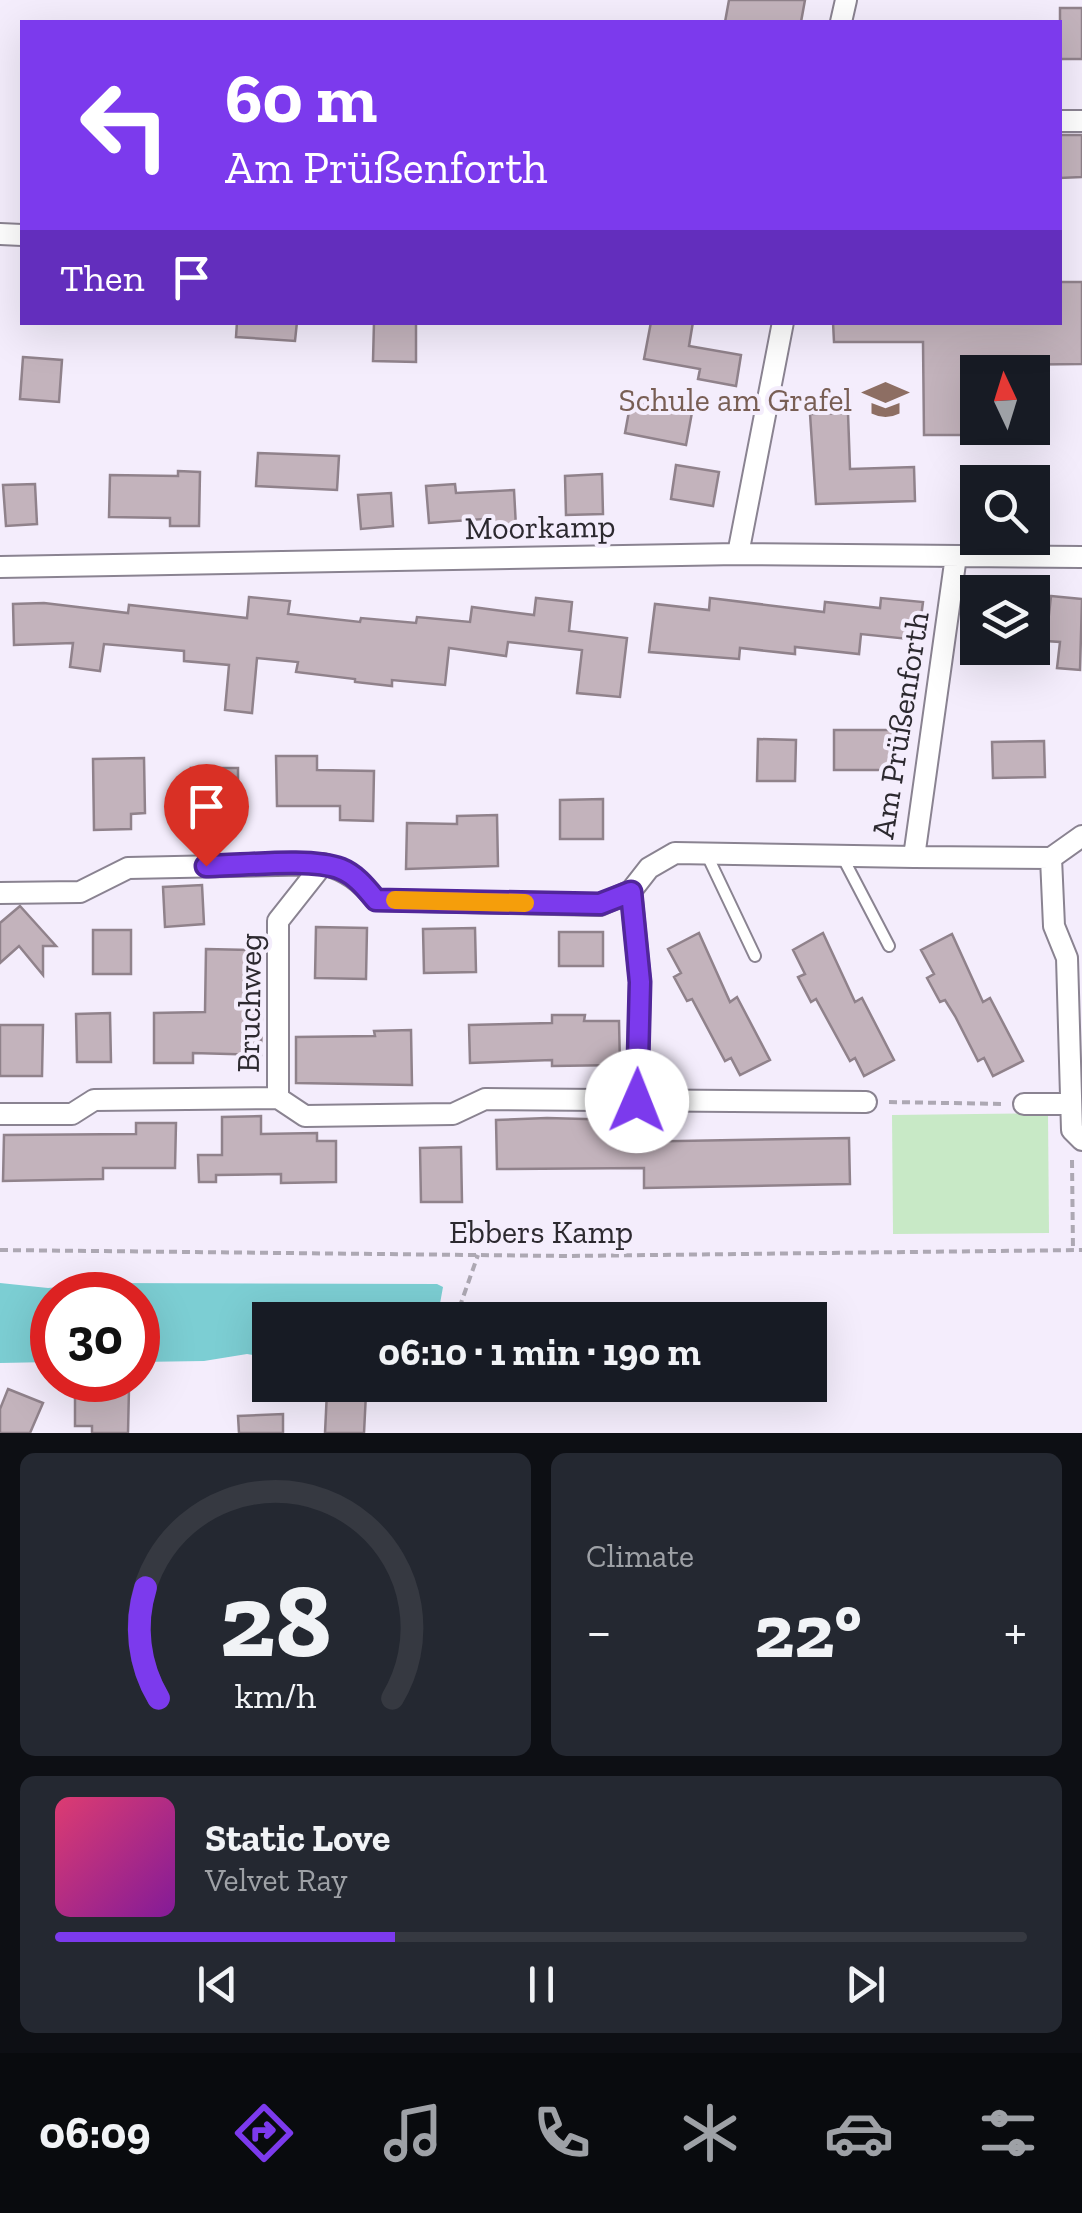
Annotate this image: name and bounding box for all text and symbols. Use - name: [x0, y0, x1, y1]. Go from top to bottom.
- text: 60 m: [225, 56, 377, 140]
- icon: left: [60, 60, 190, 190]
- text: Am Prüßenforth: [225, 141, 547, 195]
- icon: arrive: [164, 250, 219, 305]
- text: Then: [60, 255, 144, 301]
- north arrow: [960, 355, 1050, 445]
- map controls: [960, 355, 1050, 665]
- school or university icon: Schule am Grafel: [861, 376, 909, 424]
- place label: Schule am Grafel: [619, 381, 852, 419]
- button: search: [960, 465, 1050, 555]
- street label: Moorkamp: [464, 507, 616, 547]
- button: layers: [960, 575, 1050, 665]
- street label: Am Prüßenforth: [863, 609, 937, 841]
- pin: [164, 764, 249, 867]
- icon: arrive: [179, 779, 234, 834]
- street label: Bruchweg: [229, 933, 269, 1073]
- position arrow: [585, 1049, 689, 1153]
- street label: Ebbers Kamp: [449, 1213, 633, 1251]
- speed limit sign: 30: [30, 1272, 160, 1402]
- text: 06:10 · 1 min · 190 m: [378, 1329, 701, 1375]
- text: Climate: [586, 1537, 694, 1575]
- text: 28: [220, 1558, 331, 1683]
- text: 22°: [754, 1586, 862, 1676]
- text: −: [586, 1598, 612, 1664]
- text: +: [1004, 1598, 1027, 1664]
- text: km/h: [235, 1674, 316, 1717]
- text: Static Love: [205, 1815, 390, 1861]
- text: Velvet Ray: [205, 1861, 348, 1899]
- icon: previous: [190, 1957, 245, 2012]
- icon: pause: [514, 1957, 569, 2012]
- icon: next: [838, 1957, 893, 2012]
- icon: directions: [229, 2098, 299, 2168]
- icon: music: [378, 2098, 448, 2168]
- icon: phone: [527, 2098, 597, 2168]
- icon: climate: [675, 2098, 745, 2168]
- icon: car: [824, 2098, 894, 2168]
- icon: filters: [973, 2098, 1043, 2168]
- text: 06:09: [39, 2106, 151, 2160]

